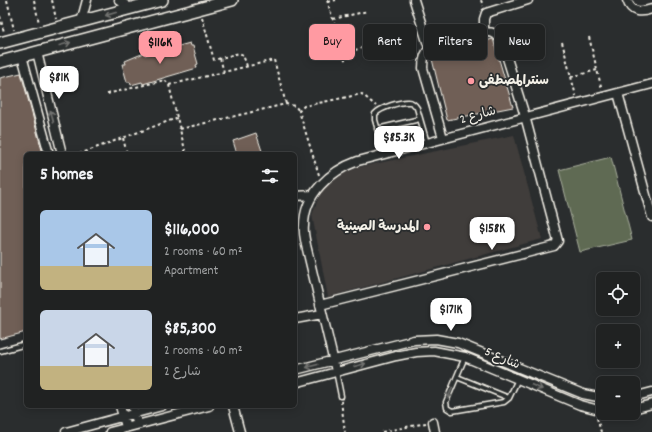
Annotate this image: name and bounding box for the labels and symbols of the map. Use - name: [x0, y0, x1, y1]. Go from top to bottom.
- one-way arrow: [104, 11, 117, 18]
- pin: $116K: [132, 31, 188, 65]
- one-way arrow: [58, 40, 71, 47]
- pin: $81K: [35, 66, 83, 100]
- place label: سنترالمصطفى: [479, 72, 549, 91]
- marker: سنترالمصطفى: [466, 76, 476, 86]
- street label: شارع 2: [458, 102, 498, 130]
- one-way arrow: [48, 110, 56, 123]
- pin: $85.3K: [366, 126, 432, 160]
- pin: $158K: [464, 217, 520, 251]
- place label: المدرسة الصينية: [337, 218, 419, 237]
- marker: المدرسة الصينية: [422, 222, 432, 232]
- pin: $171K: [423, 298, 479, 332]
- street label: شارع 5: [481, 343, 523, 375]
- one-way arrow: [353, 361, 366, 369]
- one-way arrow: [306, 363, 319, 370]
- one-way arrow: [531, 384, 543, 391]
- one-way arrow: [446, 386, 453, 398]

